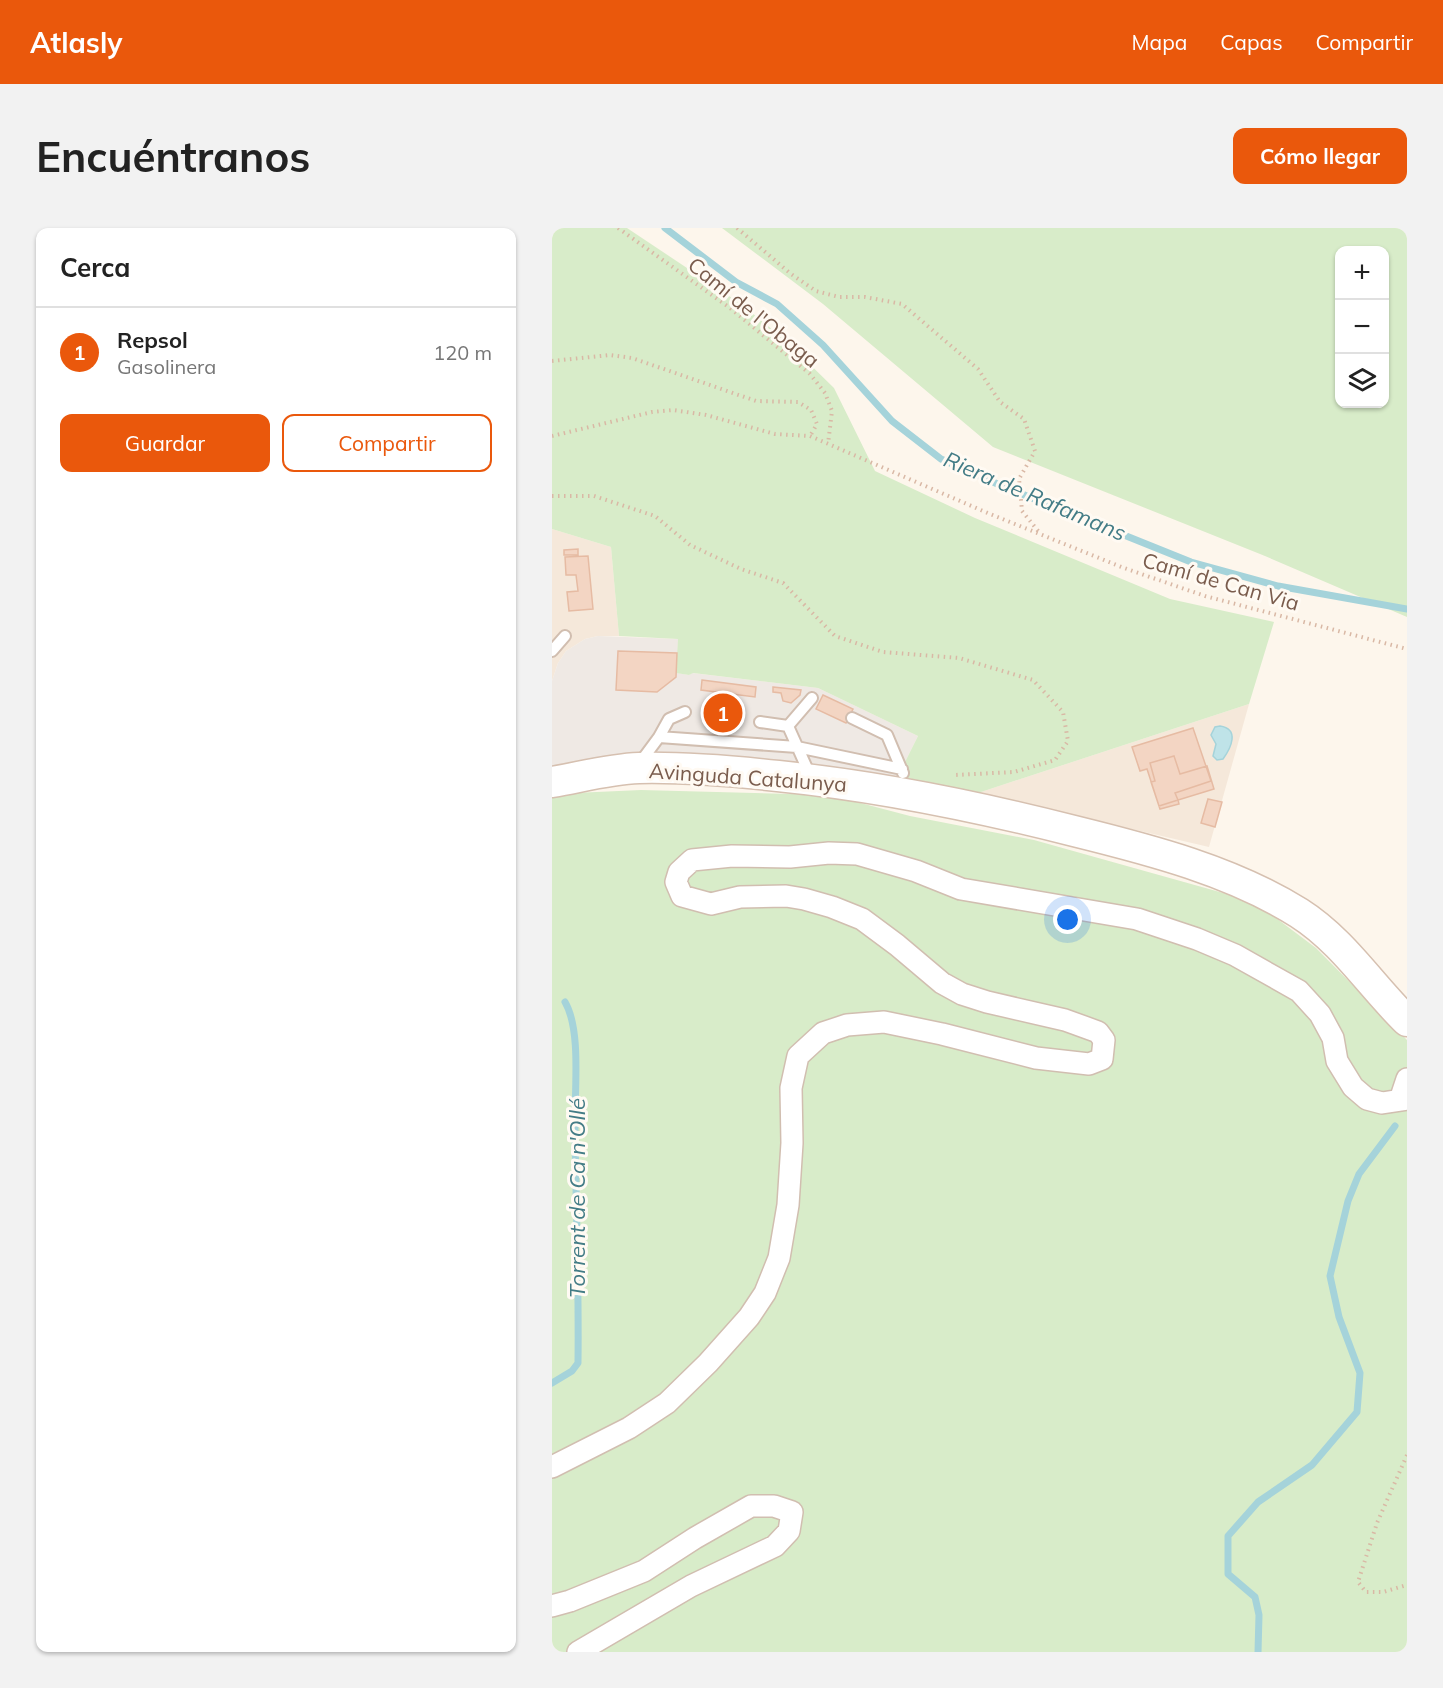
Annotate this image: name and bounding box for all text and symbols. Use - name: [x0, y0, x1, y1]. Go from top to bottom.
- text: Atlasly: [30, 25, 122, 60]
- text: Mapa: [1132, 29, 1187, 55]
- text: Capas: [1220, 29, 1283, 55]
- text: Compartir: [1316, 29, 1413, 55]
- button: Cómo llegar: [1233, 128, 1407, 184]
- text: Encuéntranos: [36, 130, 310, 183]
- map controls: [1335, 246, 1389, 408]
- button: +: [1335, 246, 1389, 300]
- text: Cerca: [60, 251, 130, 284]
- street label: Camí de l'Obaga: [683, 251, 825, 373]
- button: −: [1335, 300, 1389, 354]
- text: Repsol: [117, 326, 188, 354]
- text: 1: [74, 340, 86, 365]
- text: 120 m: [433, 340, 492, 365]
- text: Gasolinera: [117, 354, 216, 379]
- button: layers: [1335, 354, 1389, 408]
- button: Guardar: [60, 414, 270, 472]
- button: Compartir: [282, 414, 492, 472]
- water label: Riera de Rafamans: [940, 445, 1130, 547]
- street label: Camí de Can Via: [1140, 546, 1302, 616]
- pin: 1: [704, 690, 742, 736]
- street label: Avinguda Catalunya: [648, 757, 848, 797]
- your location: [1053, 905, 1082, 934]
- water label: Torrent de Ca n'Ollé: [563, 1098, 591, 1298]

